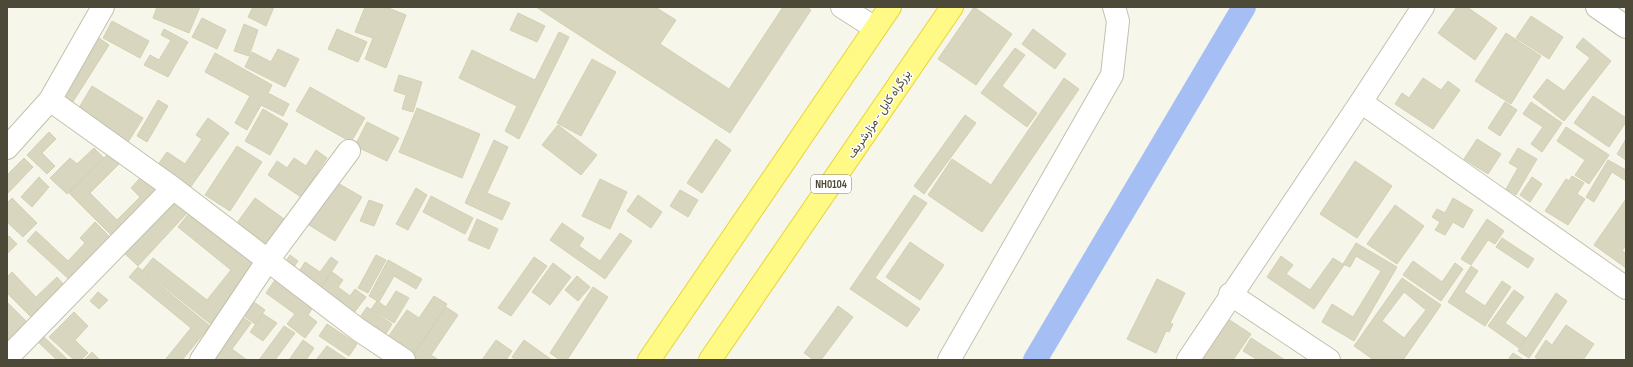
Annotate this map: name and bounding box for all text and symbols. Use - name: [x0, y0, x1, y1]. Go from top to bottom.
- street label: بزرگراه کابل - مزارشریف: [844, 67, 915, 162]
- road number: NH0104: [811, 175, 851, 193]

